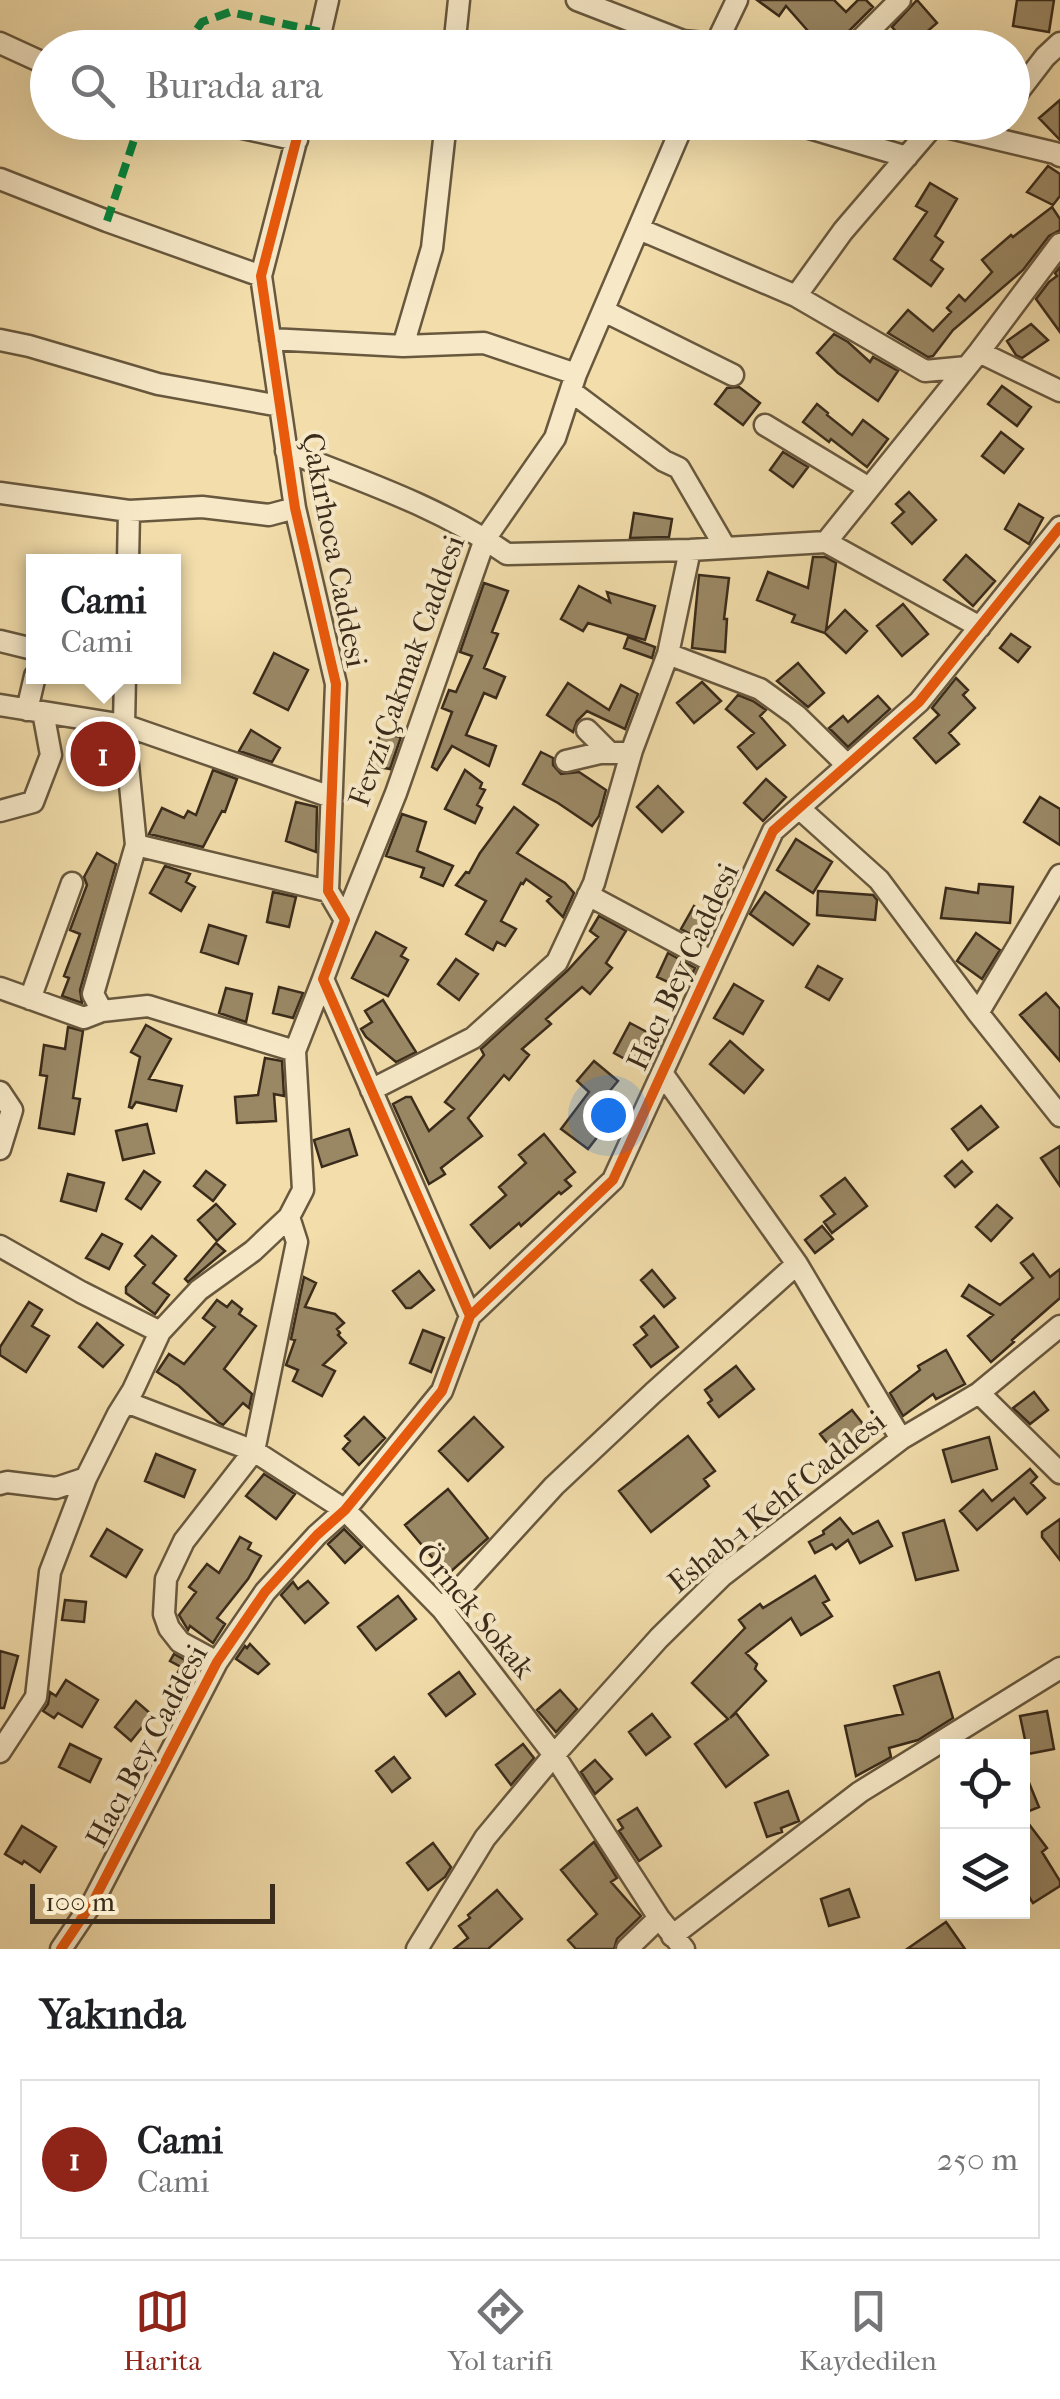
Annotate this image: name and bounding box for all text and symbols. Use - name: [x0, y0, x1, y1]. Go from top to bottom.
- search box: [30, 30, 1030, 140]
- icon: search: [65, 58, 120, 113]
- text: Burada ara: [145, 63, 323, 108]
- street label: Çakırhoca Caddesi: [294, 430, 374, 670]
- street label: Fevzi Çakmak Caddesi: [342, 531, 472, 811]
- popup: [26, 554, 181, 684]
- text: Cami: [61, 578, 146, 623]
- text: Cami: [61, 623, 133, 660]
- pin: 1: [70, 716, 136, 792]
- street label: Hacı Bey Caddesi: [620, 858, 746, 1076]
- your location: [583, 1090, 634, 1141]
- street label: Eshab-ı Kehf Caddesi: [661, 1404, 893, 1600]
- street label: Örnek Sokak: [408, 1536, 542, 1686]
- street label: Hacı Bey Caddesi: [79, 1639, 215, 1853]
- map controls: [940, 1739, 1030, 1919]
- button: locate: [940, 1739, 1030, 1829]
- button: layers: [940, 1829, 1030, 1919]
- scale bar: [30, 1879, 275, 1924]
- text: 100 m: [45, 1885, 115, 1918]
- text: Yakında: [40, 1990, 185, 2039]
- text: Cami: [137, 2118, 223, 2163]
- text: 1: [69, 2141, 80, 2178]
- text: 250 m: [937, 2141, 1018, 2178]
- text: Cami: [137, 2163, 209, 2200]
- tab: Harita: [123, 2284, 201, 2377]
- tab: Yol tarifi: [448, 2284, 553, 2377]
- tab: Kaydedilen: [799, 2284, 937, 2377]

